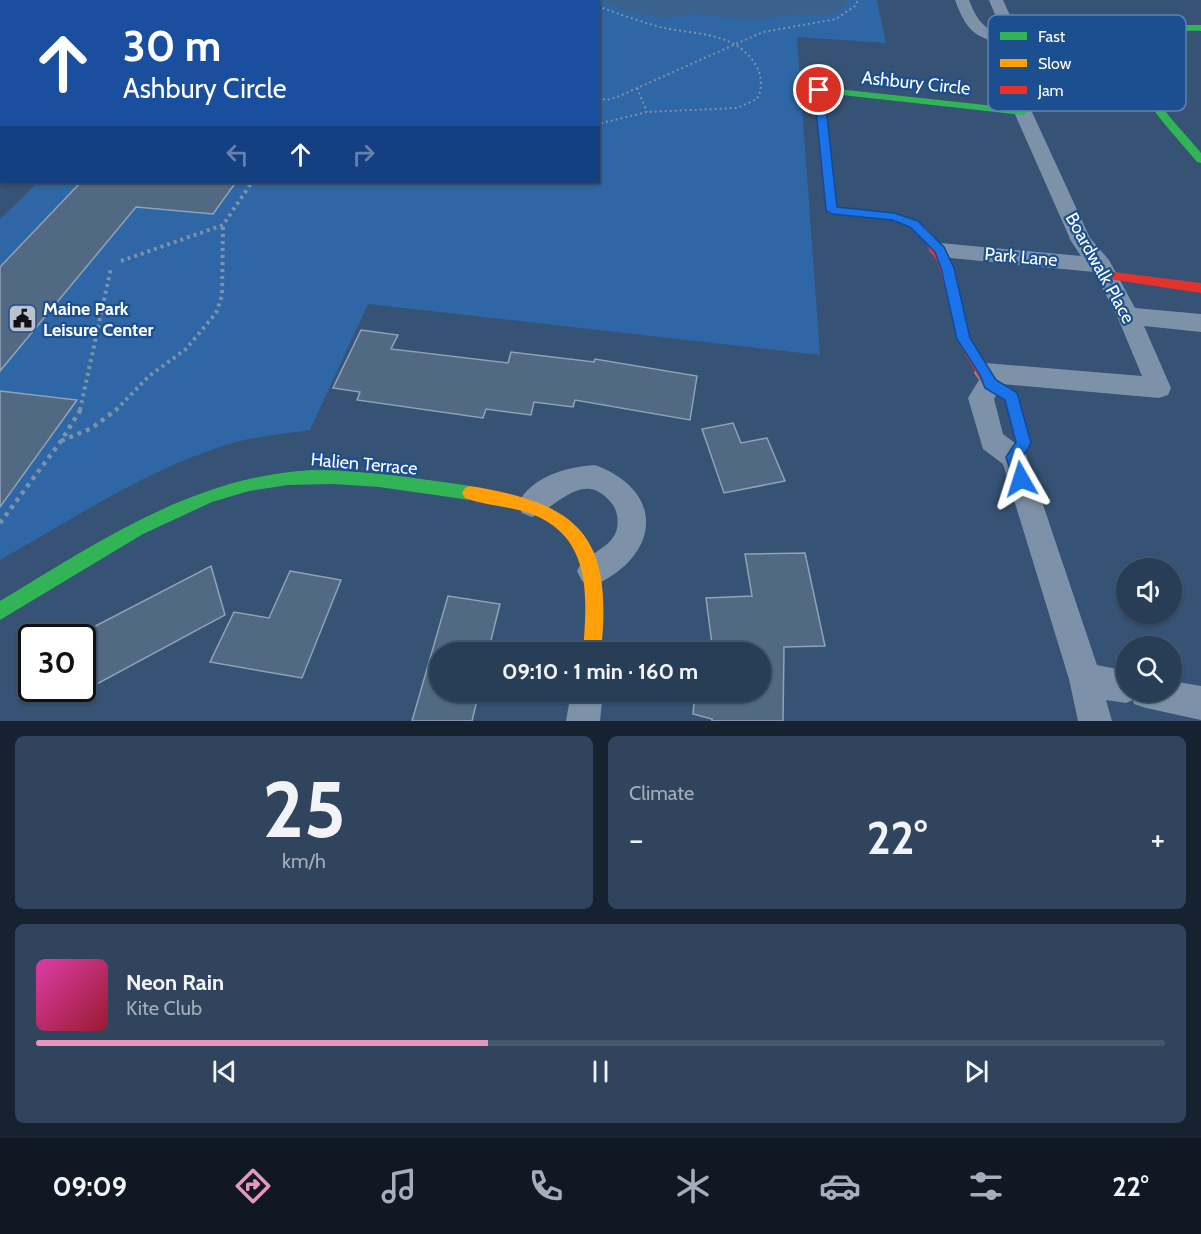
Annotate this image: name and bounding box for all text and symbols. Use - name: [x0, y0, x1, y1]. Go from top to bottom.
- legend: [988, 15, 1186, 111]
- text: 30 m: [123, 20, 221, 72]
- icon: ahead: [24, 24, 102, 102]
- text: Fast: [1038, 27, 1066, 46]
- text: Slow: [1038, 54, 1072, 73]
- pin: [793, 64, 844, 115]
- street label: Ashbury Circle: [861, 66, 971, 100]
- text: Ashbury Circle: [123, 72, 287, 105]
- icon: arrive: [802, 73, 835, 106]
- text: Jam: [1037, 81, 1064, 100]
- icon: left: [221, 138, 254, 171]
- icon: ahead: [284, 138, 317, 171]
- icon: right: [347, 138, 380, 171]
- street label: Boardwalk Place: [1061, 209, 1139, 327]
- street label: Park Lane: [983, 243, 1059, 271]
- place label: Maine Park Leisure Center: [43, 298, 153, 341]
- public building icon: Maine Park Leisure Center: [6, 303, 38, 335]
- position arrow: [989, 447, 1053, 511]
- street label: Halien Terrace: [310, 448, 418, 480]
- map controls: [1116, 558, 1182, 702]
- button: sound: [1116, 558, 1182, 624]
- speed limit sign: 30: [18, 624, 96, 702]
- button: search: [1116, 636, 1182, 702]
- text: 09:10 · 1 min · 160 m: [502, 658, 698, 685]
- text: 25: [262, 762, 346, 857]
- text: Climate: [629, 781, 694, 805]
- text: 22°: [867, 811, 927, 865]
- text: −: [629, 819, 644, 859]
- text: +: [1150, 819, 1165, 859]
- text: km/h: [282, 849, 326, 873]
- text: Neon Rain: [126, 969, 224, 996]
- text: Kite Club: [126, 996, 202, 1020]
- icon: previous: [208, 1055, 241, 1088]
- icon: pause: [584, 1055, 617, 1088]
- icon: next: [960, 1055, 993, 1088]
- icon: directions: [232, 1165, 274, 1207]
- icon: music: [378, 1165, 420, 1207]
- icon: phone: [525, 1165, 567, 1207]
- icon: climate: [672, 1165, 714, 1207]
- icon: car: [819, 1165, 861, 1207]
- icon: filters: [965, 1165, 1007, 1207]
- text: 09:09: [52, 1170, 127, 1203]
- text: 22°: [1112, 1170, 1149, 1203]

